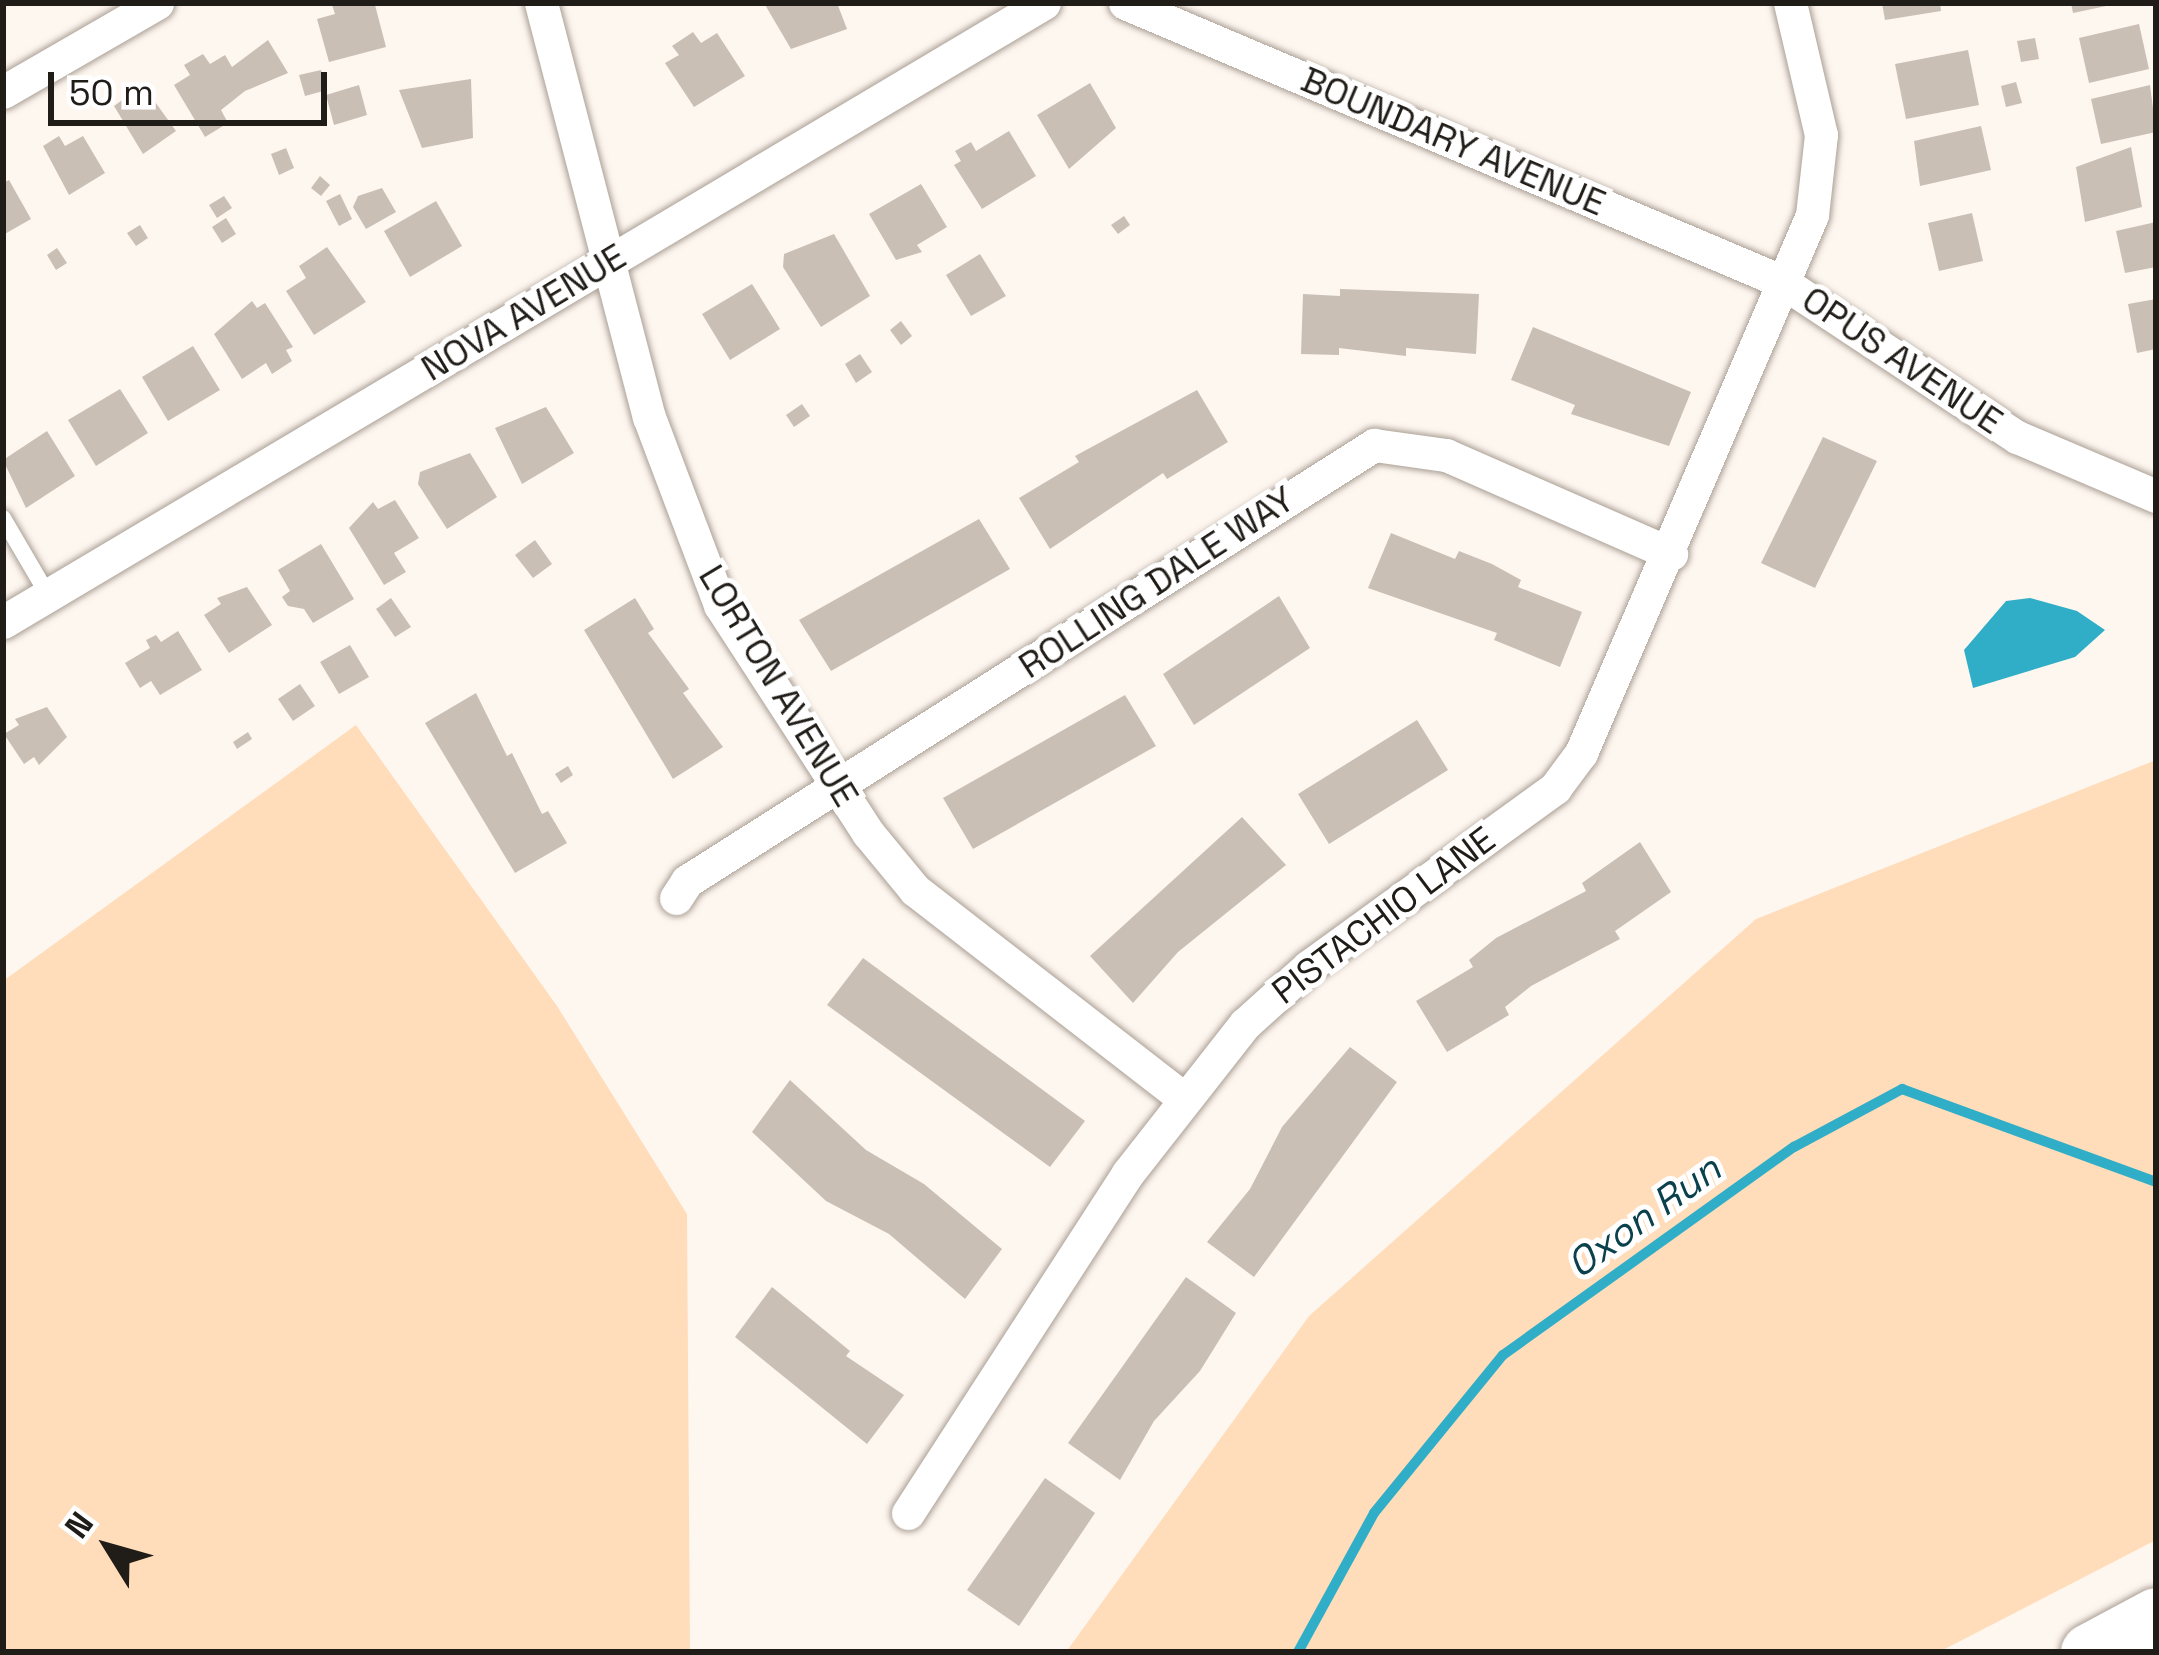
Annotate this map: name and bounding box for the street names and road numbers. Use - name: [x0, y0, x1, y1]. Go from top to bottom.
- street label: BOUNDARY AVENUE: [1294, 58, 1612, 226]
- street label: NOVA AVENUE: [414, 235, 634, 391]
- street label: OPUS AVENUE: [1794, 278, 2010, 444]
- street label: ROLLING DALE WAY: [1011, 478, 1303, 688]
- street label: LORTON AVENUE: [689, 557, 867, 815]
- street label: PISTACHIO LANE: [1264, 818, 1504, 1014]

